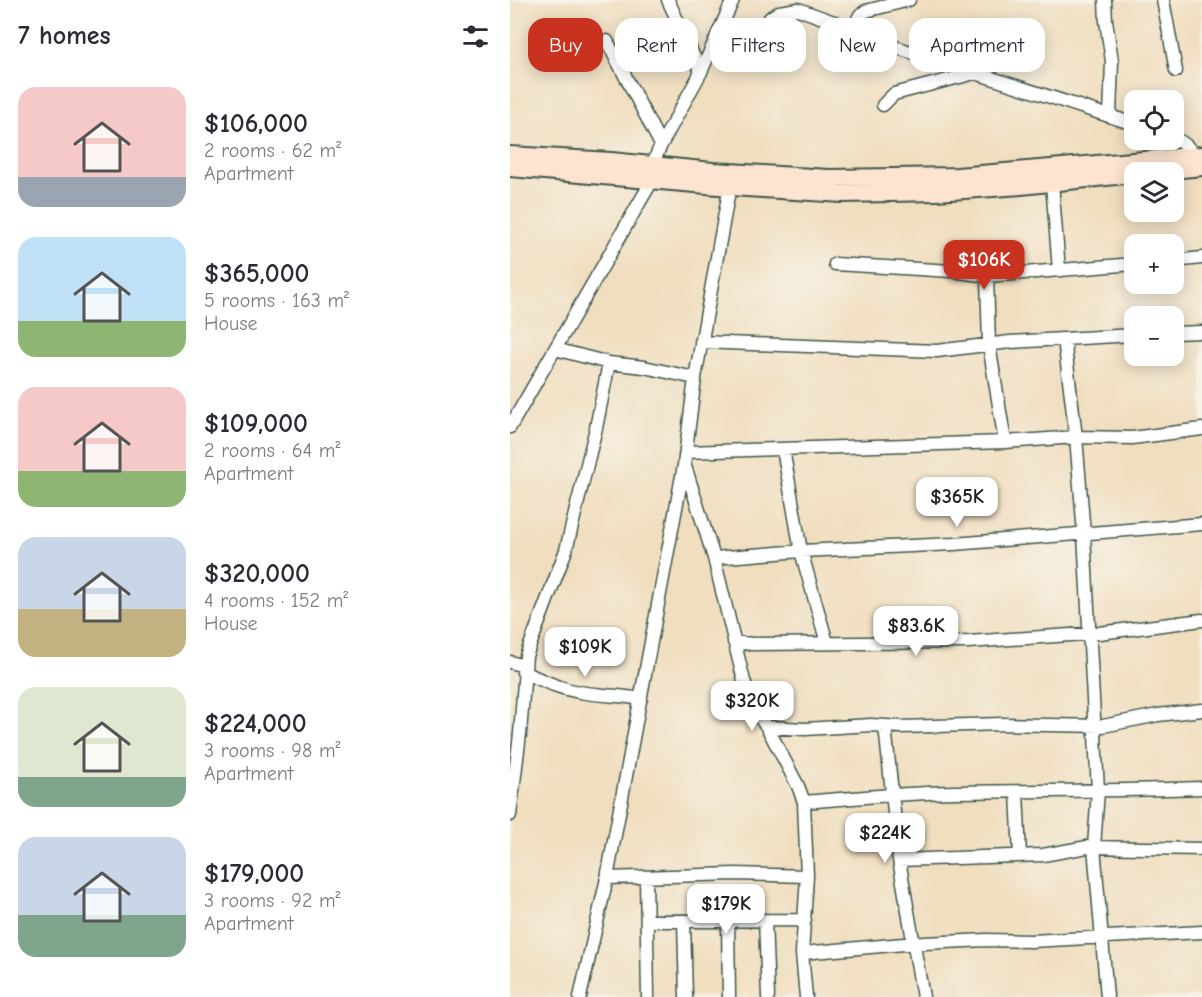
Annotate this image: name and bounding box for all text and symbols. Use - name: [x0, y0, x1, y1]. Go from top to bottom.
- chip: Buy: [528, 18, 603, 72]
- chip: Rent: [615, 18, 698, 72]
- chip: Filters: [710, 18, 806, 72]
- chip: New: [818, 18, 897, 72]
- chip: Apartment: [909, 18, 1045, 72]
- icon: filters: [459, 20, 492, 53]
- text: 7 homes: [18, 21, 111, 51]
- map controls: [1124, 90, 1184, 366]
- button: locate: [1124, 90, 1184, 150]
- text: $106,000: [204, 109, 308, 139]
- icon: home: [66, 111, 138, 183]
- text: 2 rooms · 62 m²: [204, 139, 341, 162]
- text: Apartment: [204, 162, 294, 185]
- button: layers: [1124, 162, 1184, 222]
- button: +: [1124, 234, 1184, 294]
- pin: $106K: [942, 240, 1026, 291]
- text: $106K: [957, 248, 1011, 271]
- text: $365,000: [204, 259, 309, 289]
- icon: home: [66, 261, 138, 333]
- text: 5 rooms · 163 m²: [204, 289, 349, 312]
- button: −: [1124, 306, 1184, 366]
- text: House: [204, 312, 258, 335]
- text: $109,000: [204, 409, 308, 439]
- icon: home: [66, 411, 138, 483]
- text: 2 rooms · 64 m²: [204, 439, 340, 462]
- text: Apartment: [204, 462, 294, 485]
- pin: $365K: [915, 477, 999, 528]
- text: $365K: [930, 485, 984, 508]
- text: $320,000: [204, 559, 310, 589]
- icon: home: [66, 561, 138, 633]
- text: 4 rooms · 152 m²: [204, 589, 348, 612]
- pin: $83.6K: [867, 606, 965, 657]
- text: House: [204, 612, 258, 635]
- text: $83.6K: [887, 614, 945, 637]
- pin: $109K: [543, 627, 627, 678]
- text: $109K: [558, 635, 612, 658]
- pin: $320K: [710, 681, 794, 732]
- text: $320K: [725, 689, 779, 712]
- text: $224,000: [204, 709, 307, 739]
- icon: home: [66, 711, 138, 783]
- text: 3 rooms · 98 m²: [204, 739, 340, 762]
- text: Apartment: [204, 762, 294, 785]
- pin: $224K: [843, 813, 927, 864]
- text: $224K: [859, 821, 911, 844]
- text: $179,000: [204, 859, 304, 889]
- icon: home: [66, 861, 138, 933]
- pin: $179K: [684, 884, 768, 935]
- text: 3 rooms · 92 m²: [204, 889, 341, 912]
- text: $179K: [701, 892, 751, 915]
- text: Apartment: [204, 912, 294, 935]

